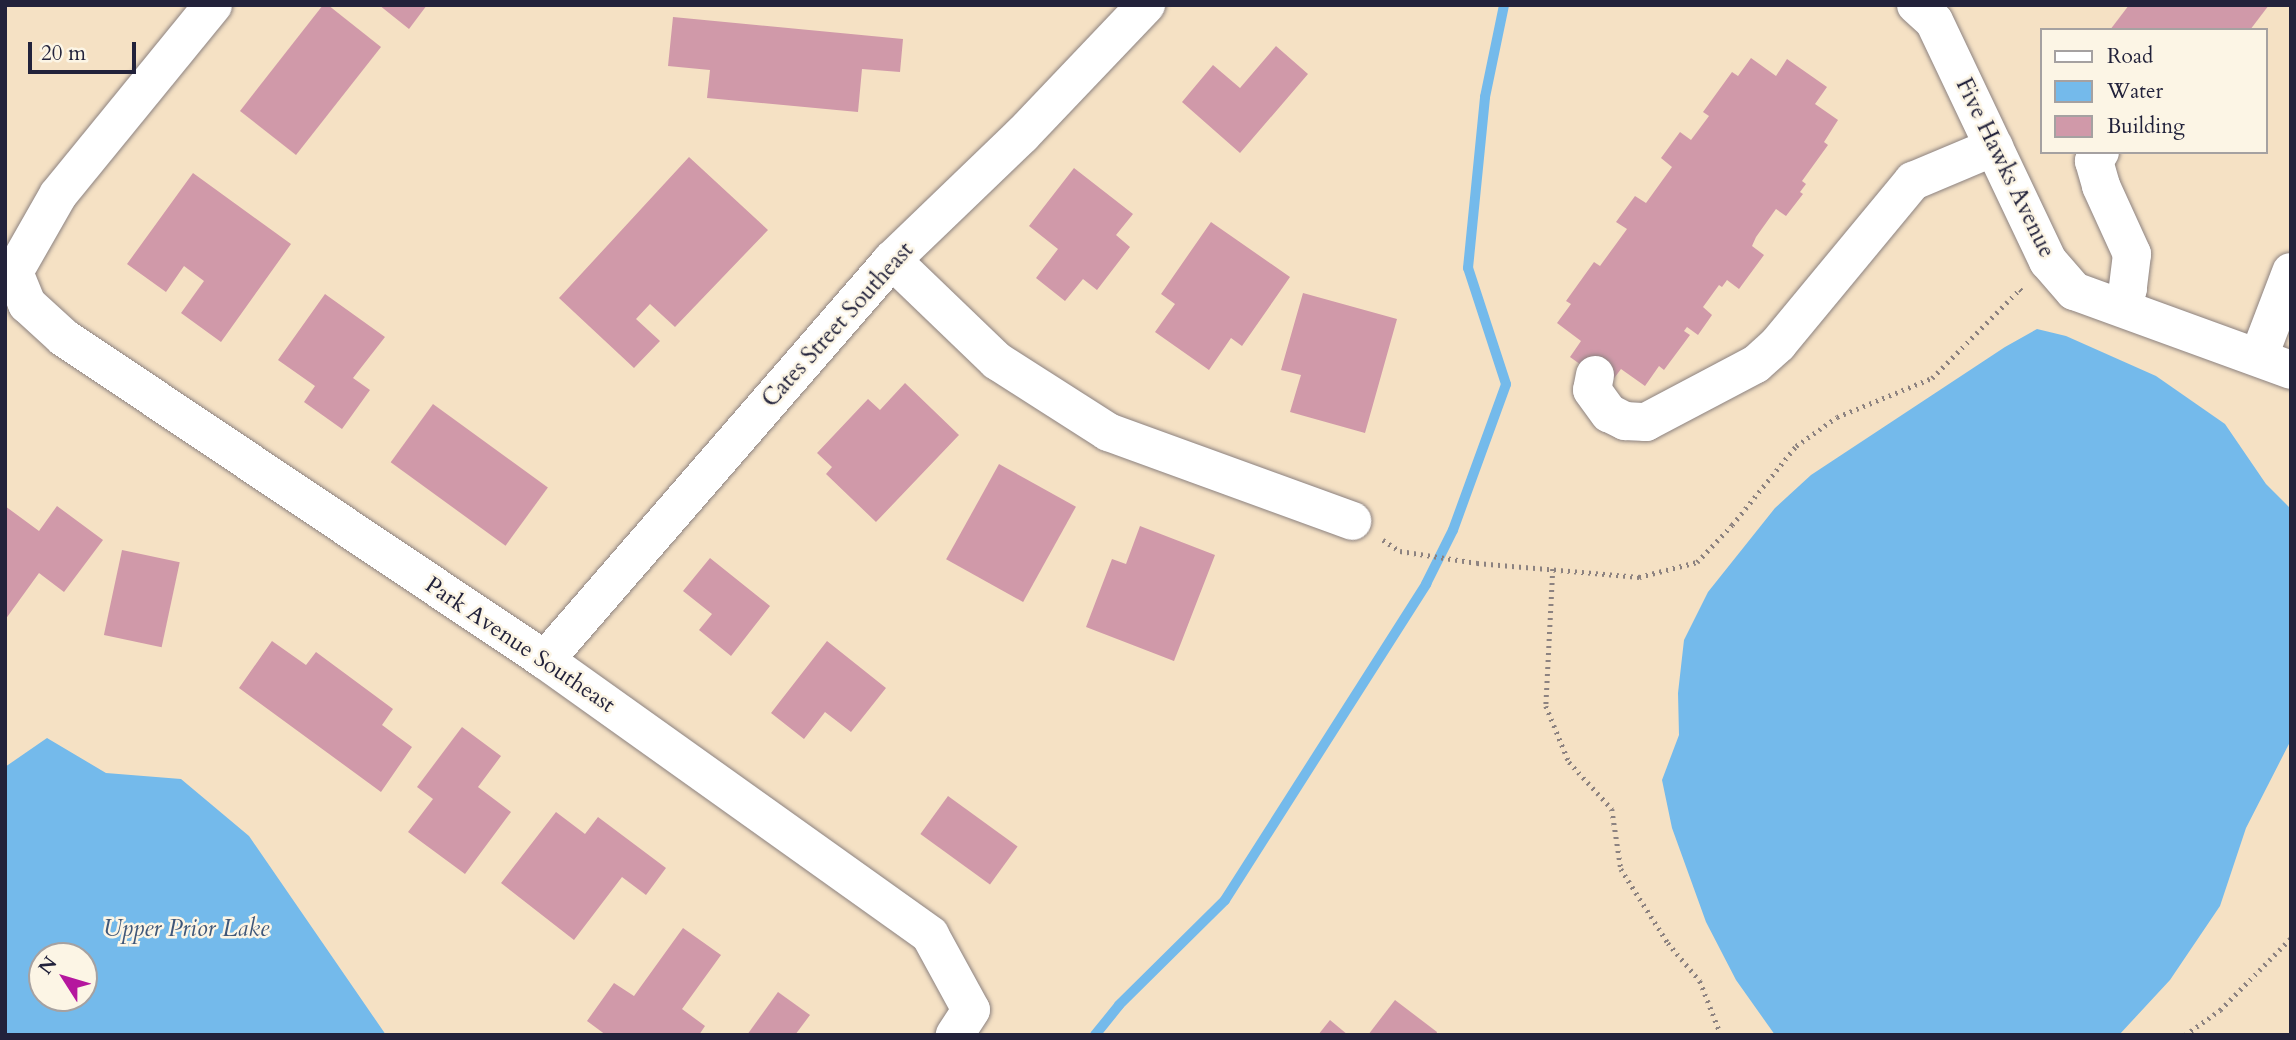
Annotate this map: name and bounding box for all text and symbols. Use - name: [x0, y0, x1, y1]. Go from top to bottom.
- scale bar: [32, 28, 140, 72]
- legend: [2040, 28, 2268, 154]
- text: 20 m: [41, 39, 86, 68]
- text: Road: [2107, 42, 2153, 71]
- street label: Five Hawks Avenue: [1950, 74, 2060, 262]
- text: Water: [2107, 77, 2163, 106]
- text: Building: [2107, 112, 2185, 141]
- street label: Cates Street Southeast: [757, 237, 919, 413]
- street label: Park Avenue Southeast: [420, 571, 620, 719]
- water label: Upper Prior Lake: [103, 915, 269, 943]
- north arrow: [28, 942, 98, 1012]
- text: N: [32, 951, 63, 980]

